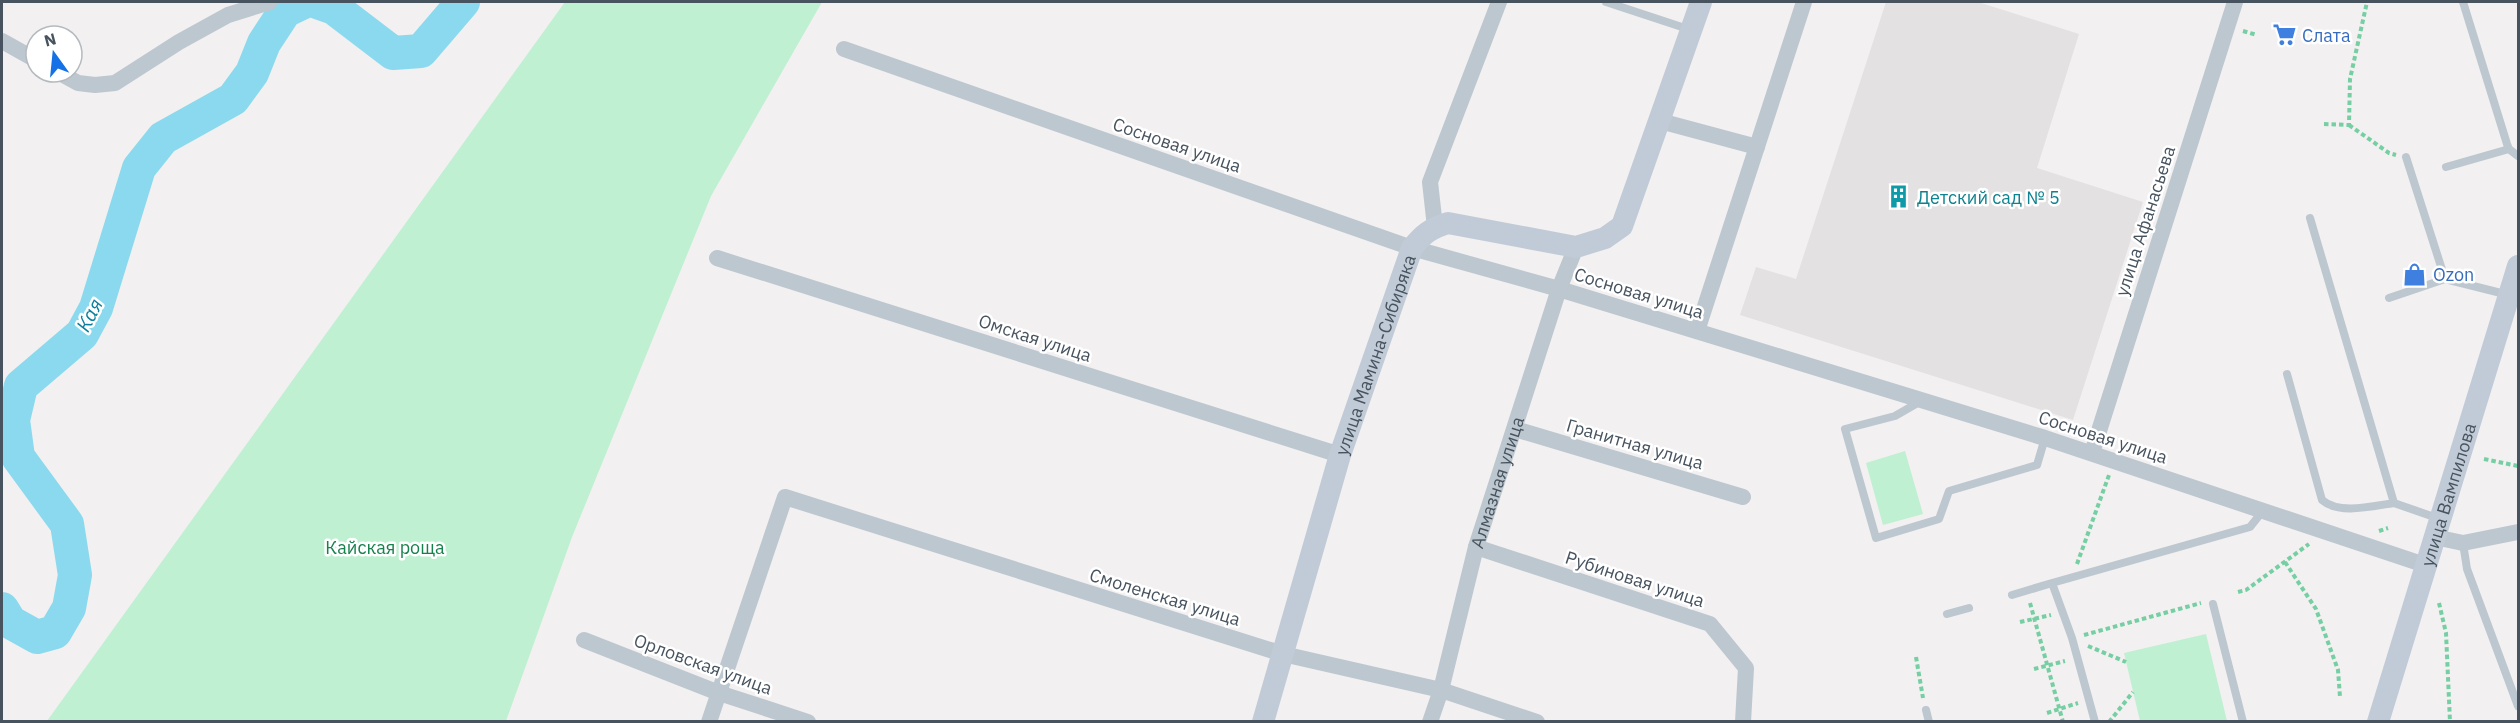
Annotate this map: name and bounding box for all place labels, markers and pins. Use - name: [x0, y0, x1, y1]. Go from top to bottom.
- supermarket icon: Слата: [2271, 22, 2297, 48]
- place label: Слата: [2302, 24, 2351, 47]
- building icon: Детский сад № 5: [1886, 184, 1912, 210]
- place label: Детский сад № 5: [1917, 186, 2060, 209]
- shop icon: Ozon: [2402, 261, 2428, 287]
- place label: Ozon: [2433, 263, 2474, 286]

